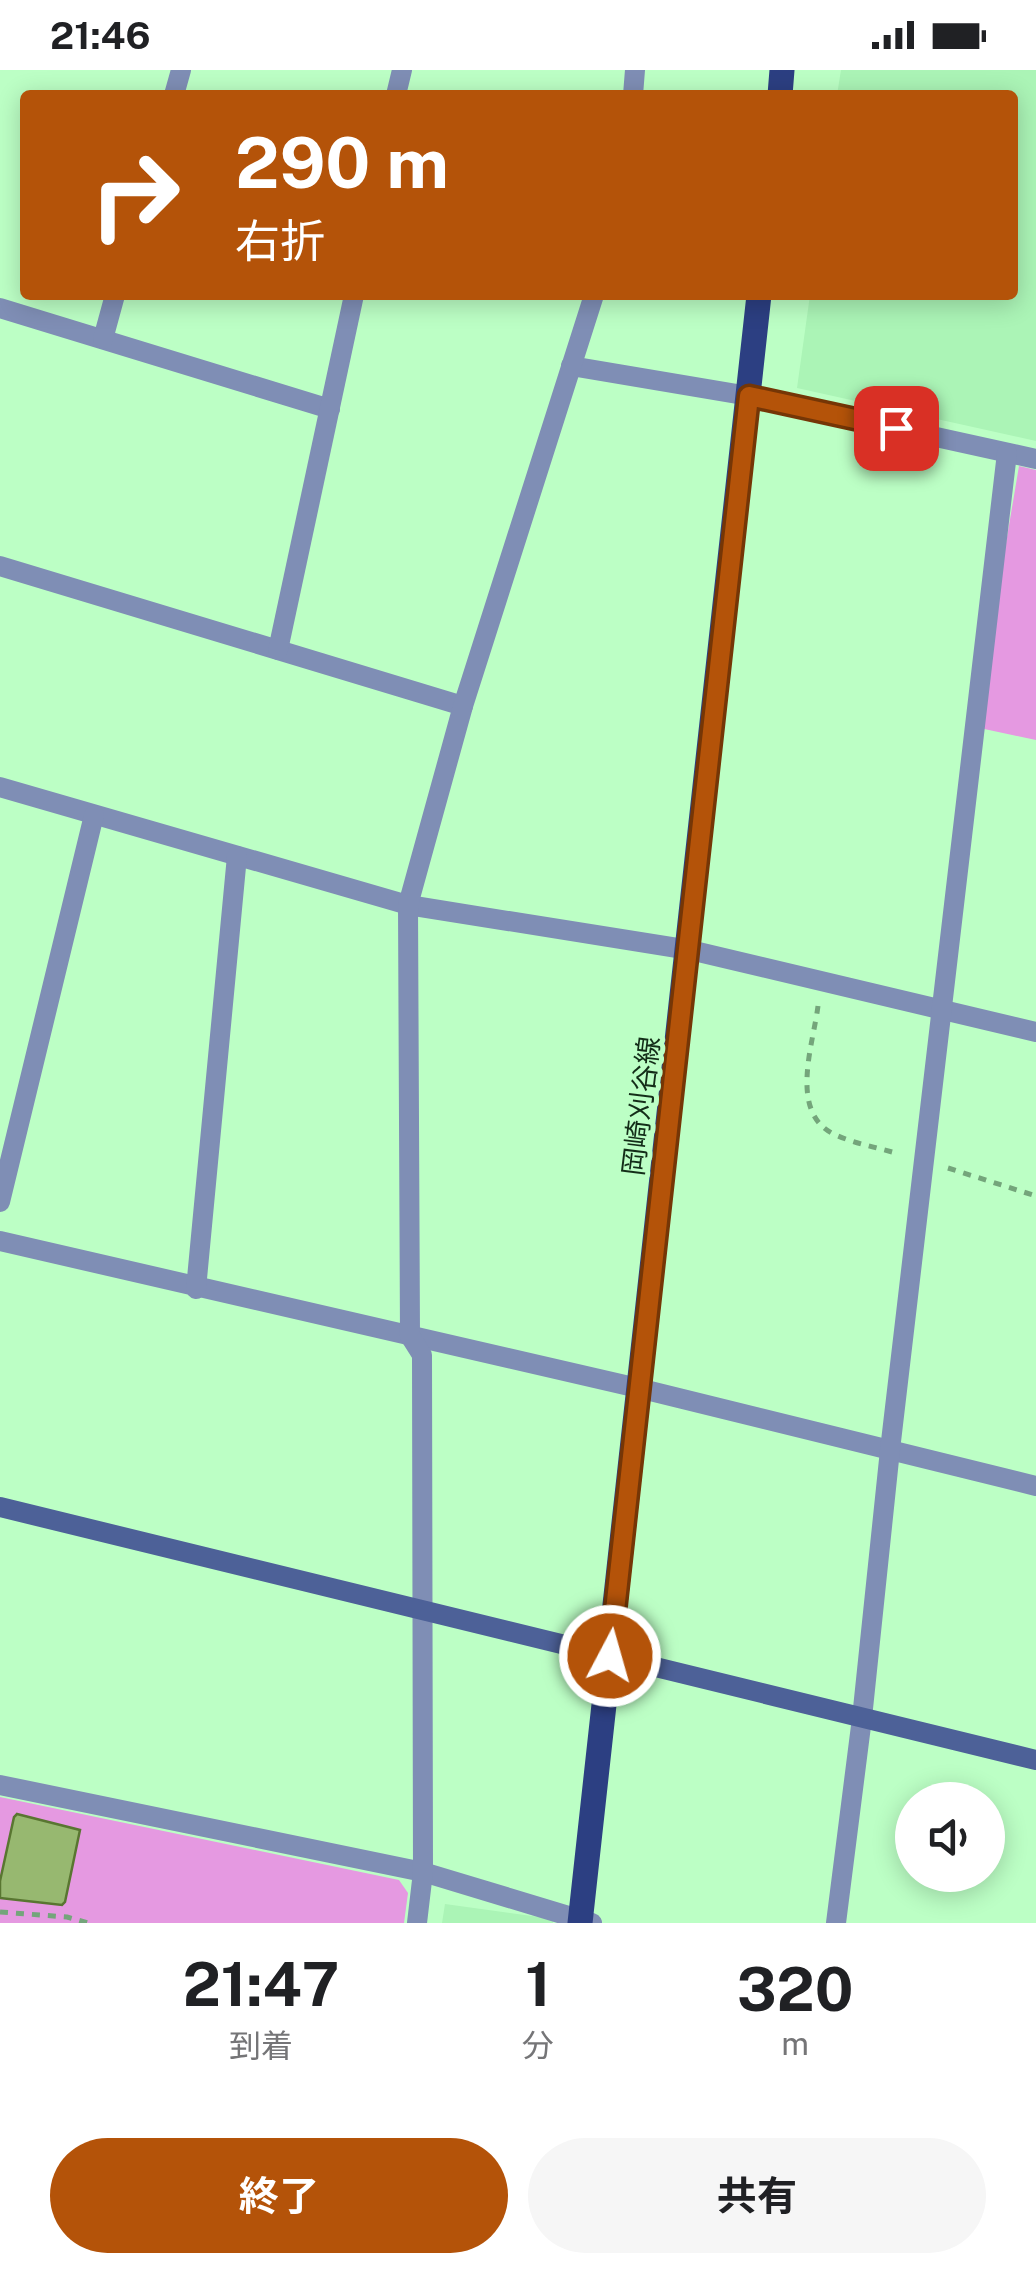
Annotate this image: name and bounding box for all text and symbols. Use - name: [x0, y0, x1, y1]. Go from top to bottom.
- text: 21:46: [50, 13, 151, 58]
- text: 290 m: [235, 121, 449, 204]
- icon: right: [70, 130, 200, 260]
- text: 右折: [235, 214, 325, 267]
- pin: [854, 386, 939, 471]
- icon: arrive: [869, 401, 924, 456]
- street label: 岡崎刈谷線: [616, 1034, 665, 1177]
- position arrow: [558, 1604, 662, 1708]
- map controls: [895, 1782, 1005, 1892]
- button: sound: [895, 1782, 1005, 1892]
- text: 21:47: [183, 1949, 339, 2020]
- text: 1: [525, 1949, 551, 2020]
- text: 320: [737, 1954, 853, 2025]
- text: m: [781, 2025, 809, 2062]
- text: 到着: [229, 2027, 293, 2064]
- text: 分: [522, 2027, 554, 2064]
- button: 終了: [50, 2138, 508, 2253]
- button: 共有: [528, 2138, 986, 2253]

